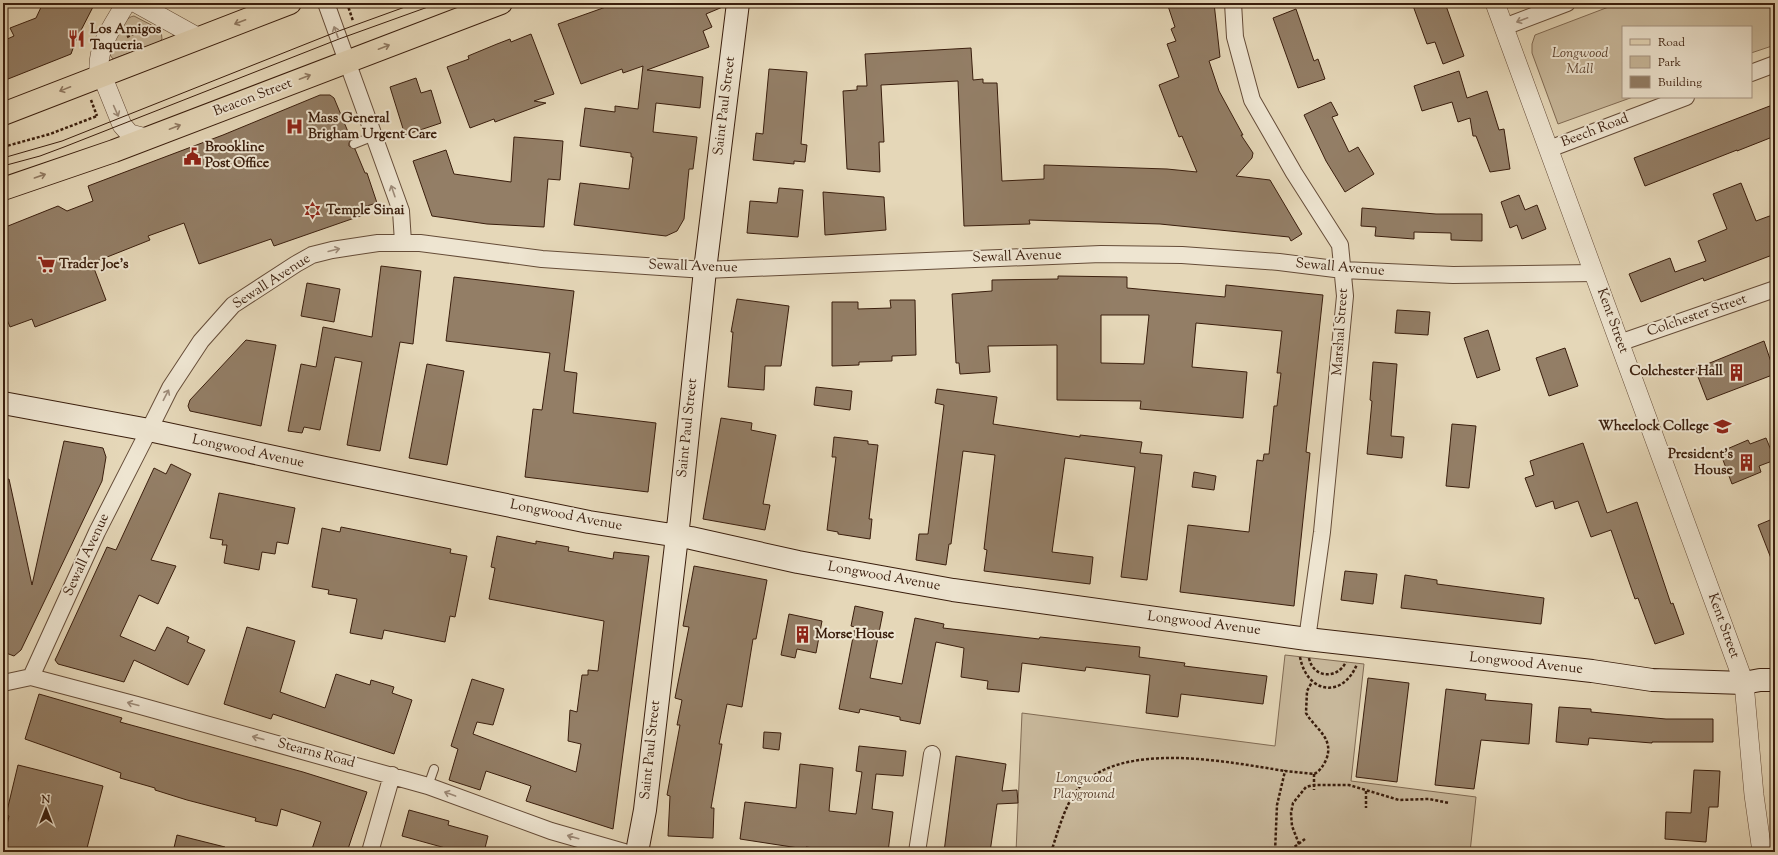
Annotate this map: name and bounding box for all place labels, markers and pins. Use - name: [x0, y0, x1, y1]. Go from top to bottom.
- place label: Los Amigos Taqueria: [90, 20, 162, 56]
- restaurant icon: Los Amigos Taqueria: [67, 28, 87, 48]
- place label: Mass General Brigham Urgent Care: [308, 109, 437, 145]
- hospital icon: Mass General Brigham Urgent Care: [285, 117, 305, 137]
- place label: Brookline Post Office: [205, 138, 270, 174]
- public building icon: Brookline Post Office: [182, 146, 202, 166]
- synagogue icon: Temple Sinai: [303, 201, 323, 221]
- place label: Temple Sinai: [326, 201, 405, 221]
- supermarket icon: Trader Joe's: [36, 255, 56, 275]
- place label: Trader Joe's: [59, 255, 129, 275]
- place label: Colchester Hall: [1630, 362, 1723, 382]
- building icon: Colchester Hall: [1726, 362, 1746, 382]
- place label: Wheelock College: [1598, 417, 1709, 437]
- school or university icon: Wheelock College: [1712, 417, 1732, 437]
- place label: President's House: [1668, 445, 1733, 481]
- building icon: President's House: [1736, 453, 1756, 473]
- building icon: Morse House: [792, 625, 812, 645]
- place label: Morse House: [815, 625, 895, 645]

